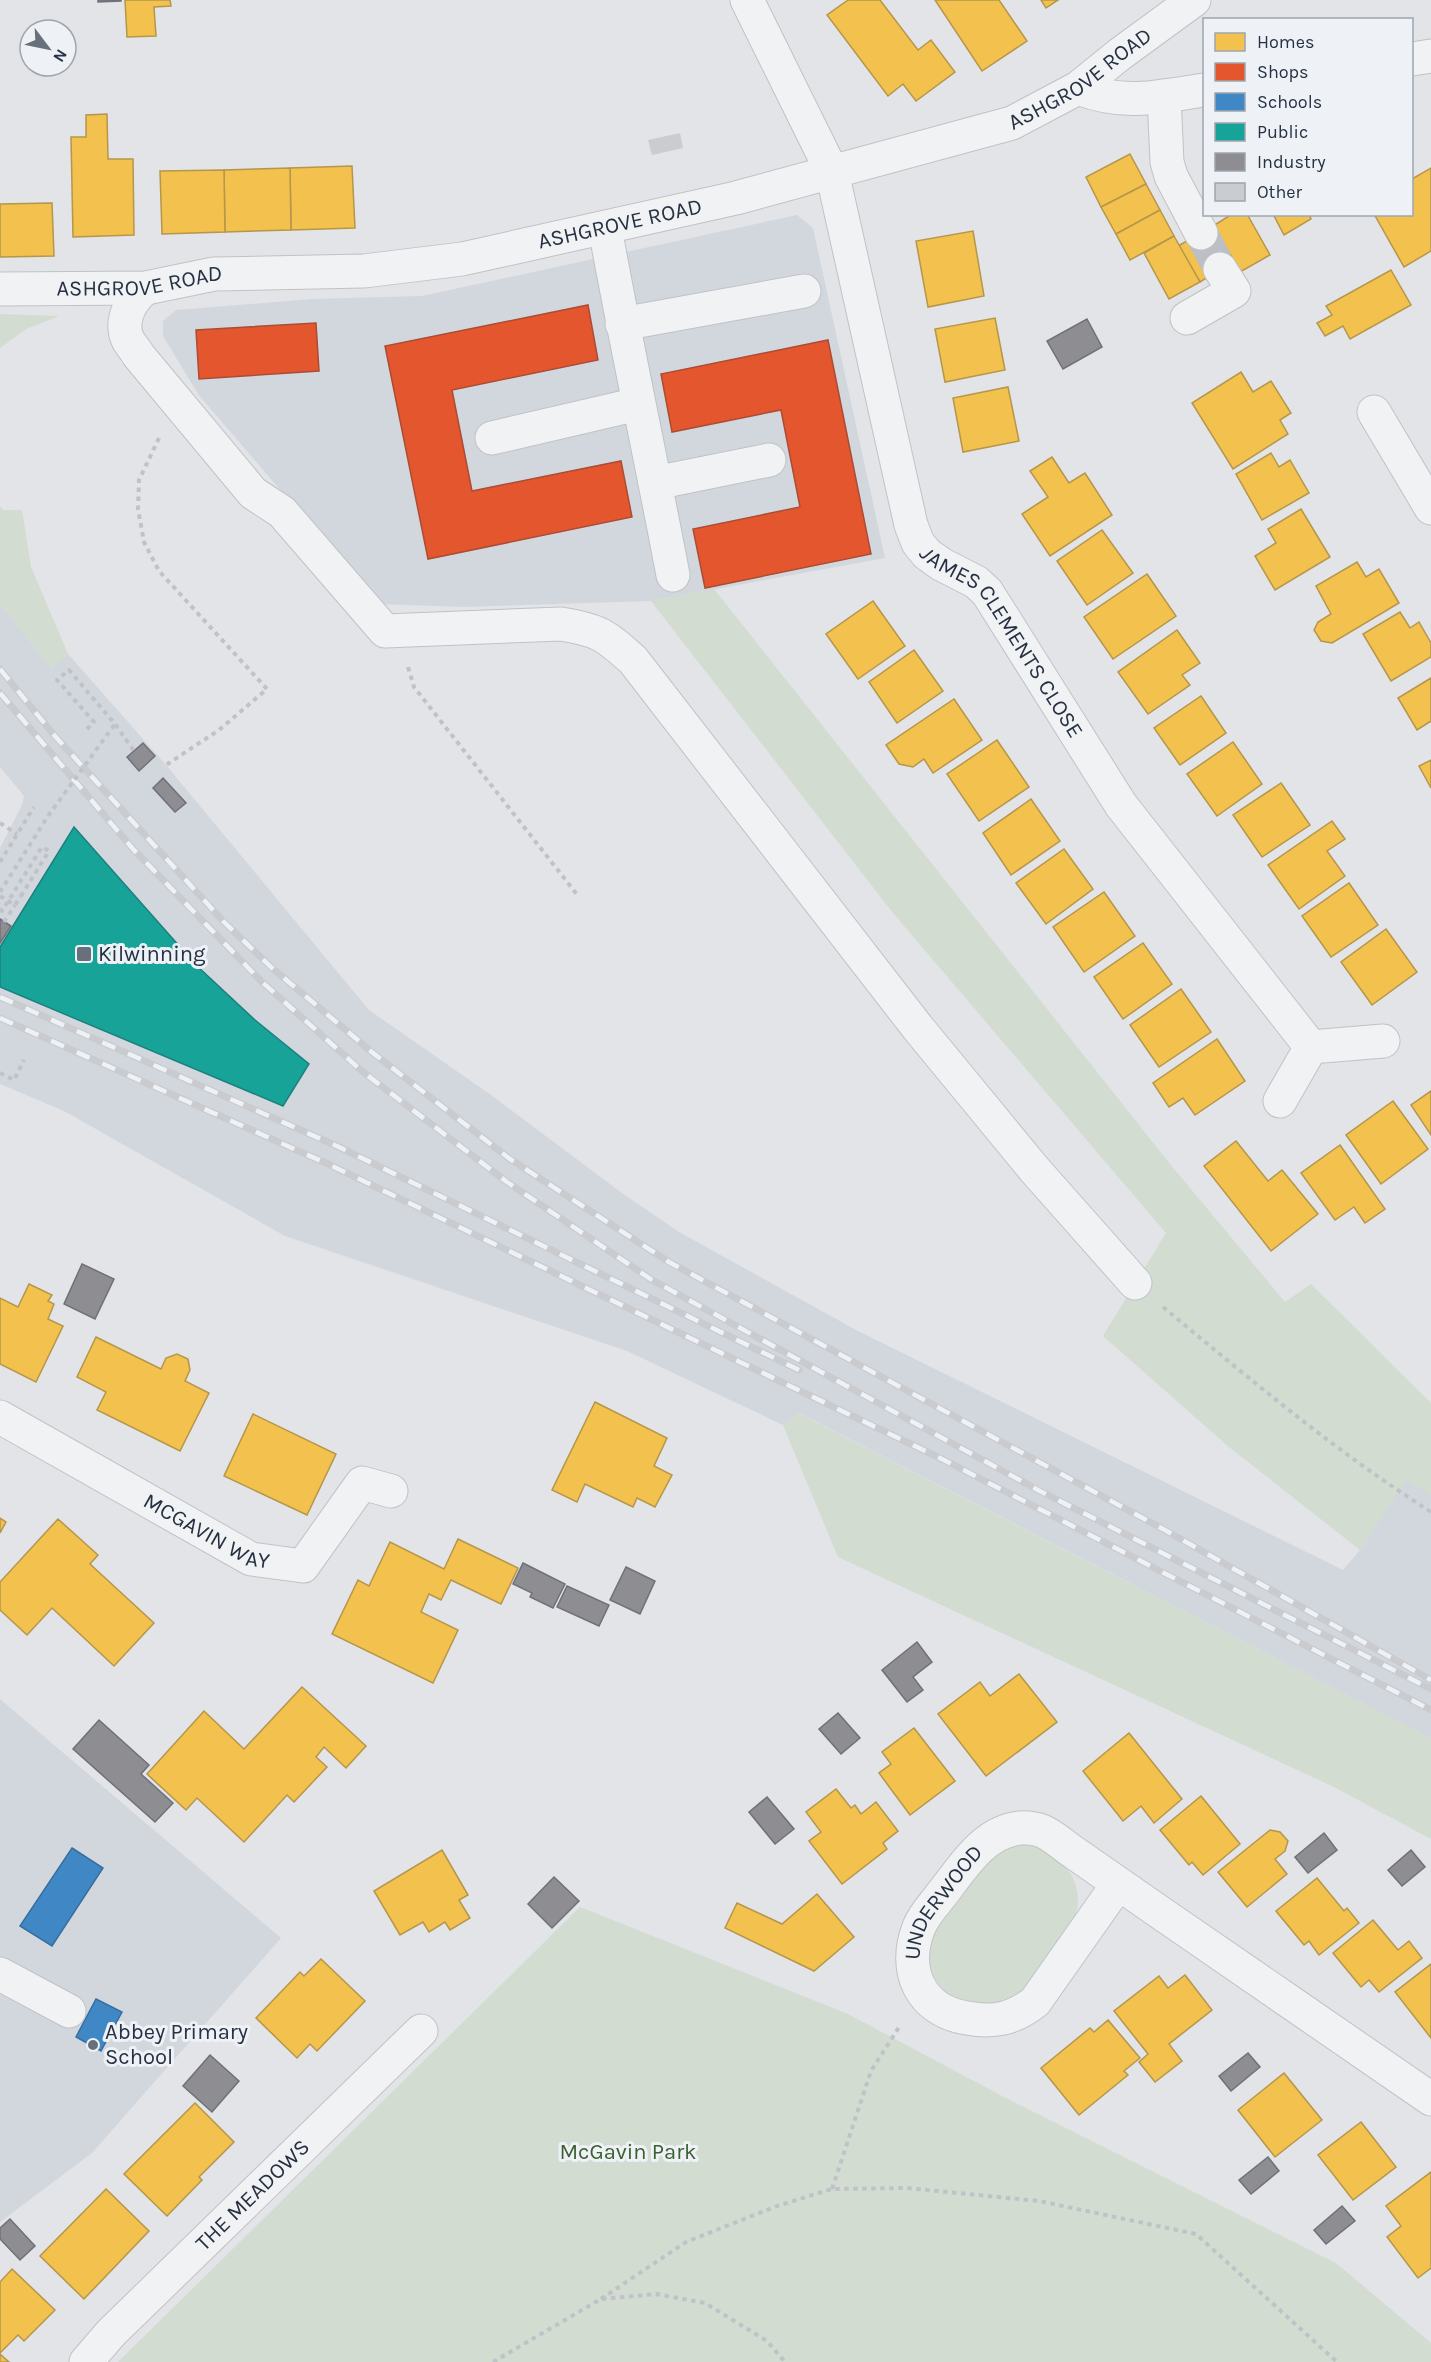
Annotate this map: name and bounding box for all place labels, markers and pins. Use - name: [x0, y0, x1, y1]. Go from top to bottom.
- place label: Kilwinning: [98, 941, 206, 967]
- marker: Kilwinning: [75, 945, 93, 963]
- place label: Abbey Primary School: [105, 2019, 248, 2070]
- marker: Abbey Primary School: [86, 2038, 100, 2052]

